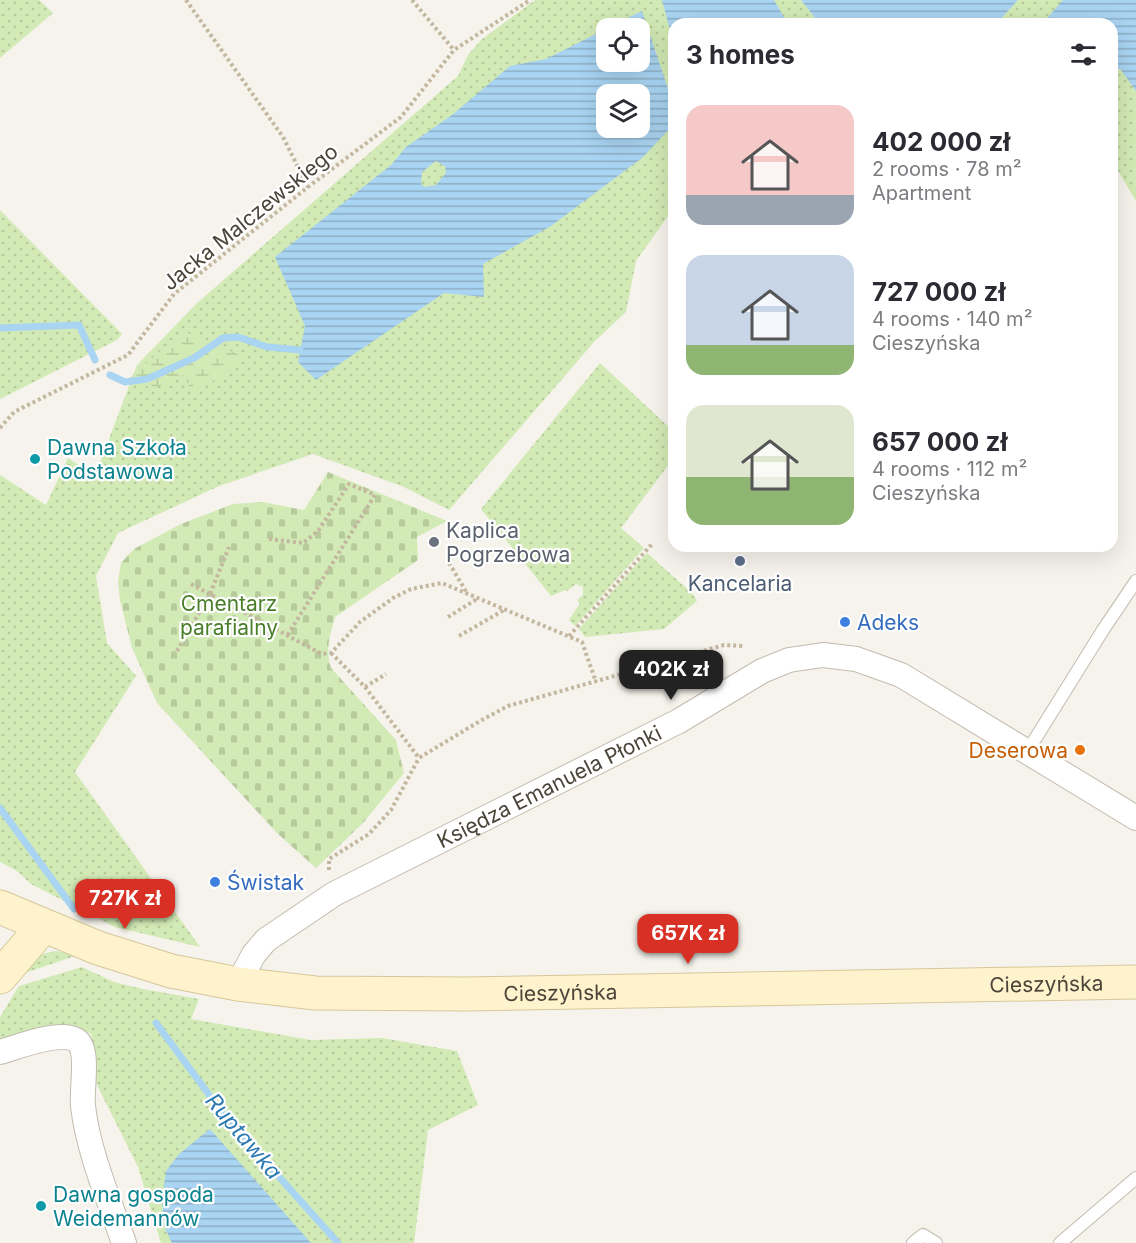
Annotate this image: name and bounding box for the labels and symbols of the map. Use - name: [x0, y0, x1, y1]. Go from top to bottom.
- street label: Jacka Malczewskiego: [157, 139, 343, 295]
- place label: Dawna Szkoła Podstawowa: [47, 435, 187, 484]
- marker: Dawna Szkoła Podstawowa: [28, 452, 42, 466]
- place label: Kaplica Pogrzebowa: [446, 518, 570, 567]
- marker: Kaplica Pogrzebowa: [427, 535, 441, 549]
- marker: Kancelaria: [733, 554, 747, 568]
- place label: Kancelaria: [688, 571, 792, 596]
- park label: Cmentarz parafialny: [180, 591, 278, 640]
- place label: Adeks: [857, 610, 919, 635]
- marker: Adeks: [838, 615, 852, 629]
- pin: 402K zł: [616, 650, 726, 701]
- street label: Księdza Emanuela Płonki: [433, 720, 665, 853]
- place label: Deserowa: [969, 738, 1068, 763]
- marker: Deserowa: [1073, 743, 1087, 757]
- place label: Świstak: [227, 869, 305, 895]
- marker: Świstak: [208, 875, 222, 889]
- pin: 727K zł: [70, 879, 180, 930]
- pin: 657K zł: [633, 914, 743, 965]
- street label: Cieszyńska: [989, 970, 1104, 997]
- street label: Cieszyńska: [503, 979, 618, 1006]
- water label: Ruptawka: [201, 1088, 287, 1184]
- place label: Dawna gospoda Weidemannów: [53, 1182, 214, 1231]
- marker: Dawna gospoda Weidemannów: [34, 1199, 48, 1213]

